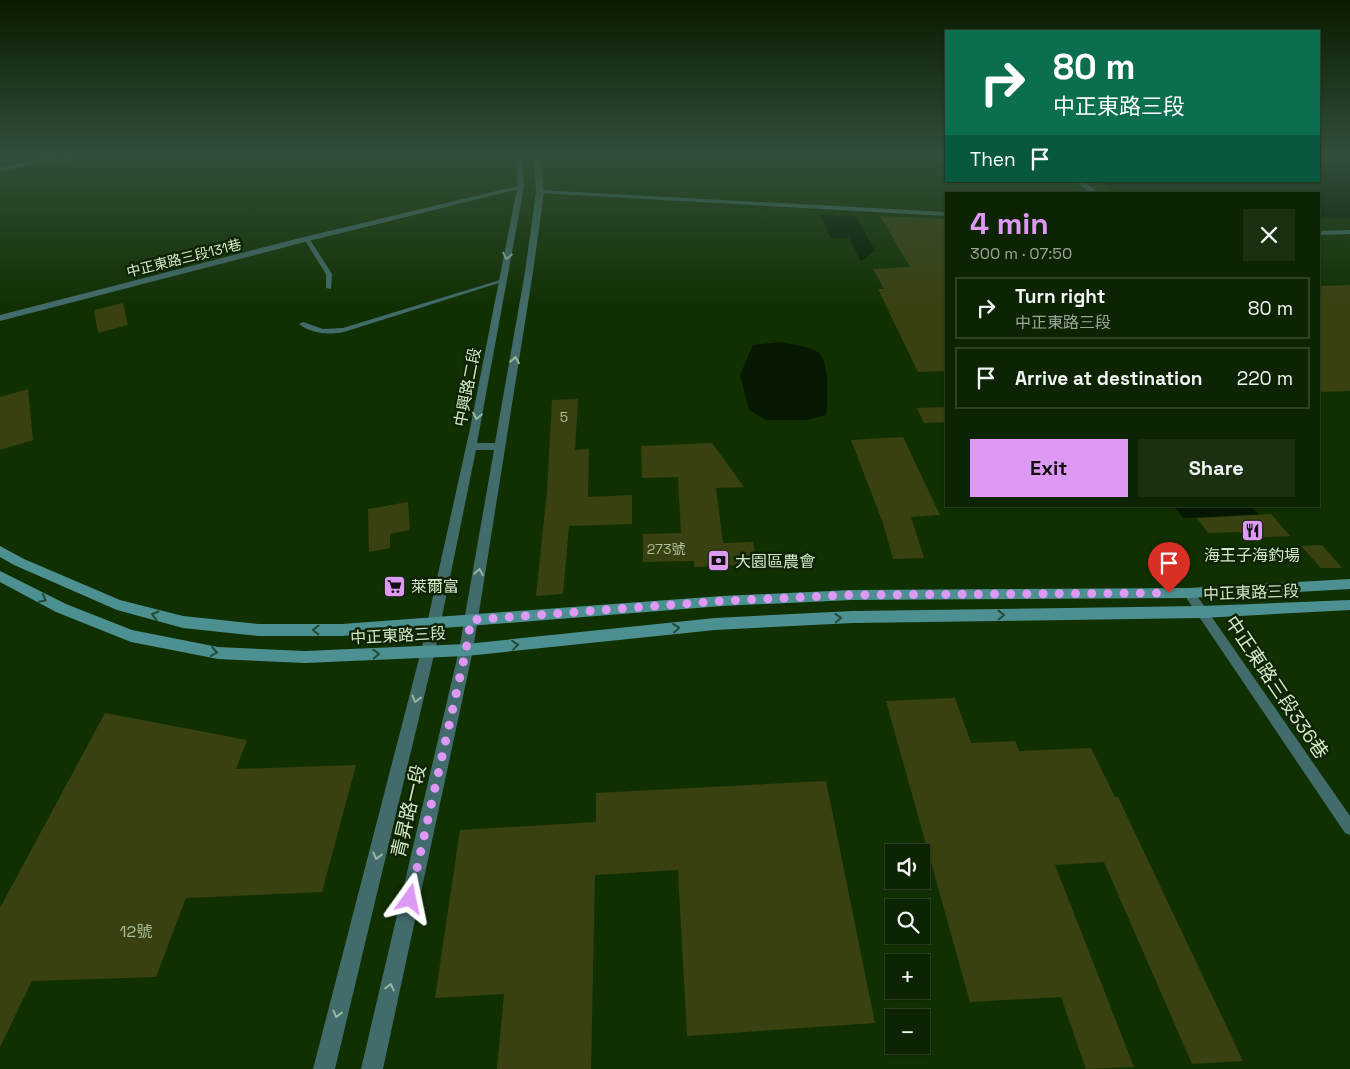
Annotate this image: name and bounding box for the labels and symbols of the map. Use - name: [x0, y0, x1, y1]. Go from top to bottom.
- street label: 中正東路三段131巷: [125, 235, 243, 281]
- one-way arrow: [503, 251, 513, 260]
- street label: 中興路二段: [450, 346, 485, 428]
- one-way arrow: [509, 355, 520, 363]
- house number: 5: [560, 408, 568, 426]
- one-way arrow: [473, 411, 483, 420]
- restaurant icon: 海王子海釣場: [1240, 519, 1264, 543]
- house number: 273號: [647, 540, 685, 558]
- pin: [1148, 542, 1190, 593]
- place label: 海王子海釣場: [1204, 545, 1300, 566]
- bank icon: 大園區農會: [707, 549, 731, 573]
- place label: 大園區農會: [735, 551, 815, 572]
- one-way arrow: [473, 567, 483, 576]
- supermarket icon: 萊爾富: [383, 574, 407, 598]
- place label: 萊爾富: [411, 576, 459, 597]
- street label: 中正東路三段: [1203, 580, 1299, 605]
- one-way arrow: [38, 593, 47, 603]
- one-way arrow: [150, 610, 159, 621]
- one-way arrow: [998, 610, 1005, 620]
- street label: 中正東路三段336巷: [1219, 611, 1334, 764]
- one-way arrow: [835, 612, 843, 623]
- street label: 中正東路三段: [350, 623, 447, 648]
- one-way arrow: [673, 623, 681, 634]
- one-way arrow: [312, 625, 320, 635]
- one-way arrow: [511, 640, 519, 651]
- one-way arrow: [210, 646, 219, 656]
- one-way arrow: [373, 649, 381, 659]
- one-way arrow: [411, 694, 422, 703]
- street label: 青昇路一段: [386, 762, 431, 860]
- one-way arrow: [372, 852, 383, 861]
- position arrow: [383, 872, 435, 924]
- house number: 12號: [120, 921, 152, 942]
- one-way arrow: [384, 983, 395, 992]
- one-way arrow: [333, 1010, 343, 1018]

